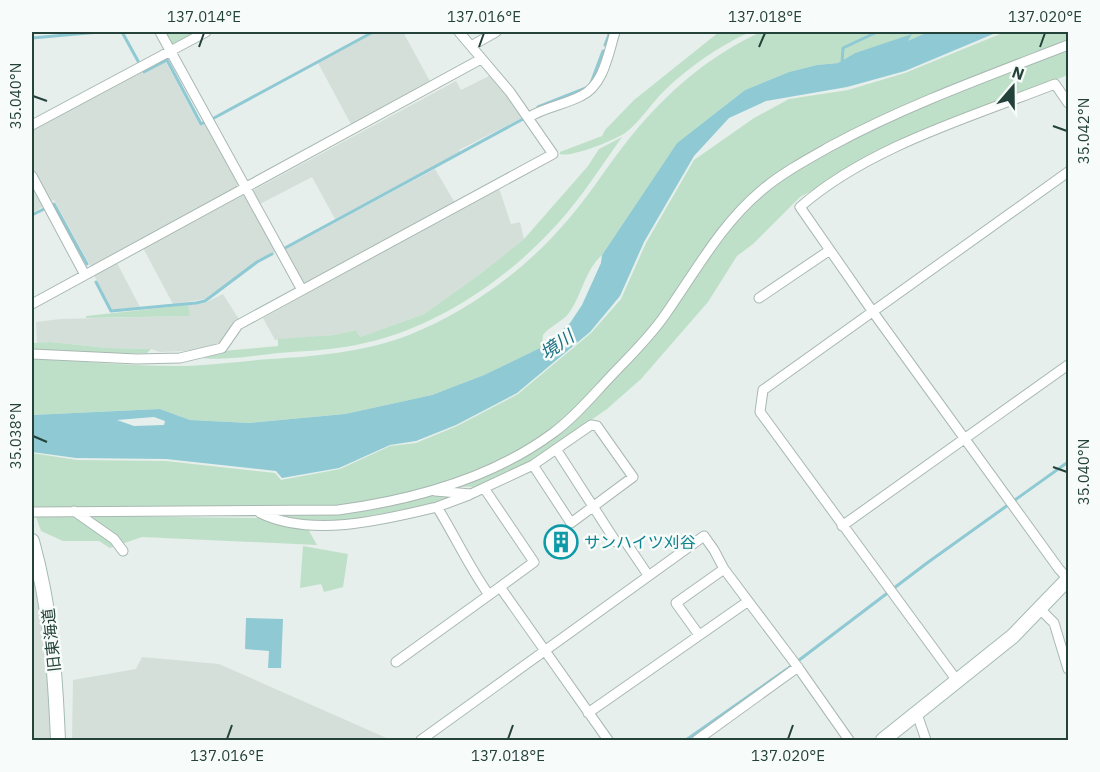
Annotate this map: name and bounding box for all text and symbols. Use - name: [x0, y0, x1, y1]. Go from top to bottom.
- text: 137.014°E: [167, 7, 241, 26]
- text: 137.016°E: [447, 7, 521, 26]
- text: 137.018°E: [728, 7, 802, 26]
- text: 137.020°E: [1008, 7, 1082, 26]
- north arrow: [983, 57, 1043, 117]
- text: N: [1009, 62, 1027, 84]
- text: 35.040°N: [6, 63, 25, 129]
- text: 35.042°N: [1074, 98, 1093, 164]
- water label: 境川: [535, 324, 580, 364]
- text: 35.038°N: [6, 403, 25, 469]
- text: 35.040°N: [1074, 439, 1093, 505]
- building icon: サンハイツ刈谷: [543, 524, 579, 560]
- place label: サンハイツ刈谷: [584, 532, 696, 552]
- street label: 旧東海道: [38, 607, 64, 673]
- text: 137.016°E: [190, 746, 264, 765]
- text: 137.018°E: [471, 746, 545, 765]
- text: 137.020°E: [751, 746, 825, 765]

